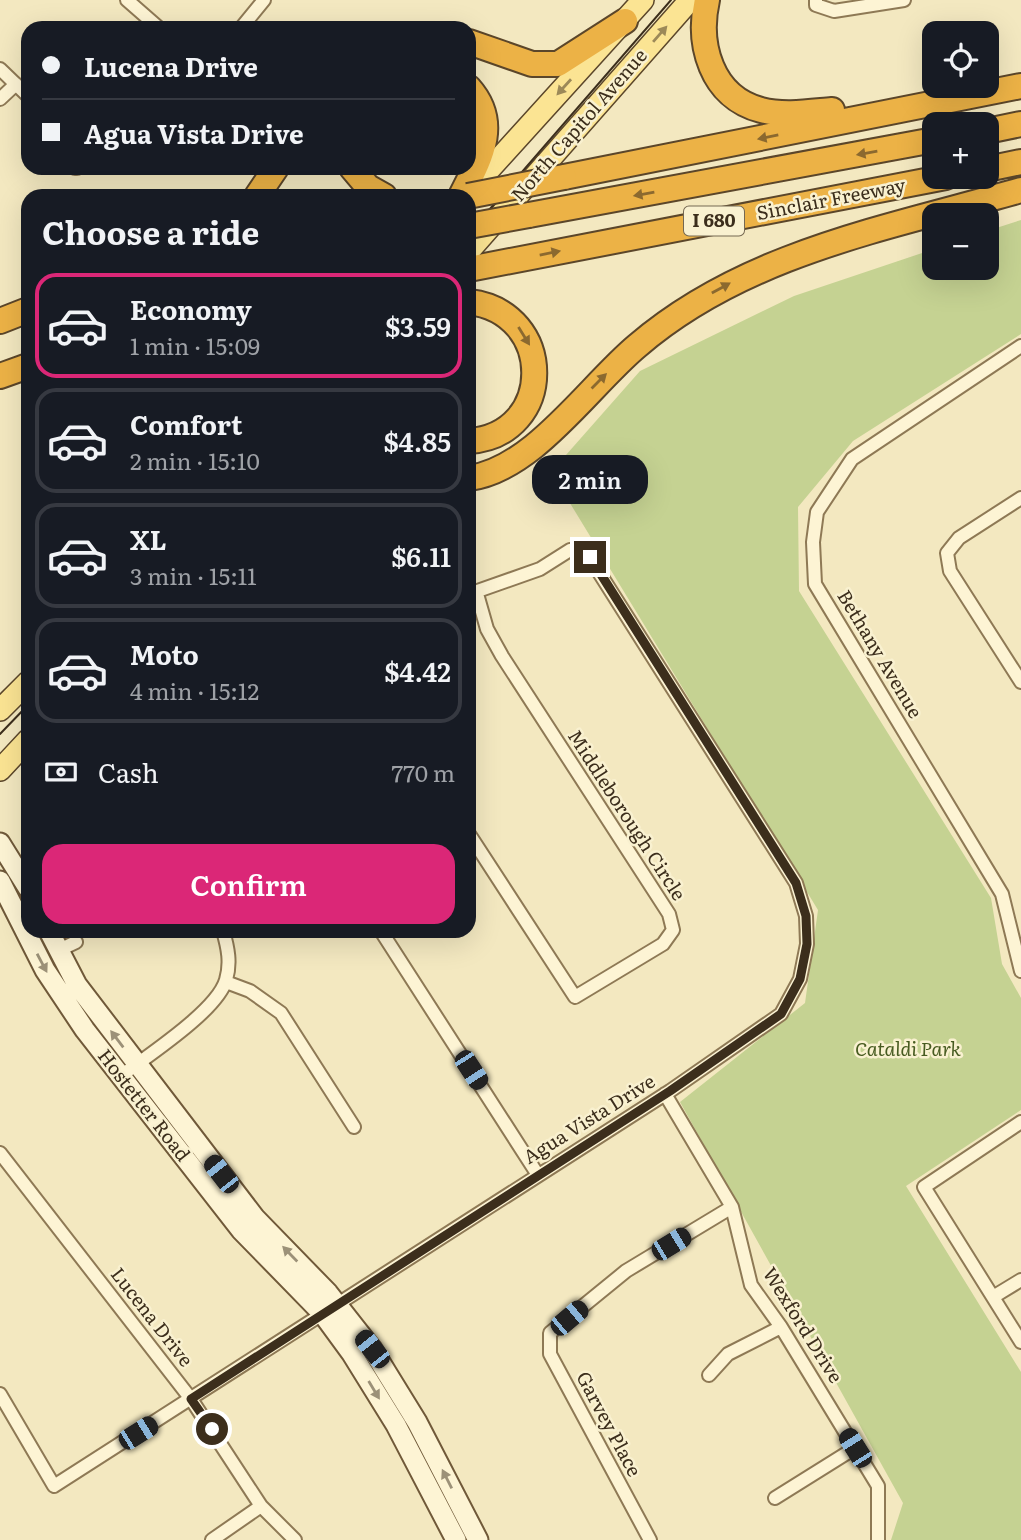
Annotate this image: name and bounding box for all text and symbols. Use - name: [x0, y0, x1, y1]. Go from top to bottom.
- map controls: [922, 21, 999, 280]
- button: locate: [922, 21, 999, 98]
- one-way arrow: [652, 25, 668, 43]
- street label: North Capitol Avenue: [504, 42, 653, 207]
- text: Lucena Drive: [84, 46, 258, 85]
- one-way arrow: [557, 78, 573, 95]
- button: +: [922, 112, 999, 189]
- text: Agua Vista Drive: [84, 113, 304, 152]
- one-way arrow: [756, 131, 778, 142]
- one-way arrow: [856, 147, 878, 158]
- street label: Sinclair Freeway: [754, 170, 908, 226]
- one-way arrow: [633, 189, 655, 200]
- button: −: [922, 203, 999, 280]
- road number: I 680: [684, 206, 744, 236]
- text: Choose a ride: [42, 207, 259, 255]
- one-way arrow: [539, 248, 561, 259]
- one-way arrow: [711, 282, 730, 294]
- text: Economy: [130, 289, 252, 328]
- icon: car: [46, 294, 109, 357]
- text: $3.59: [385, 306, 451, 345]
- one-way arrow: [517, 327, 530, 346]
- text: 1 min · 15:09: [130, 328, 260, 362]
- one-way arrow: [591, 373, 607, 390]
- text: Comfort: [130, 404, 242, 443]
- icon: car: [46, 409, 109, 472]
- text: $4.85: [384, 421, 451, 460]
- text: 2 min · 15:10: [130, 443, 260, 477]
- callout: 2 min: [532, 456, 648, 504]
- text: 2 min: [558, 462, 622, 496]
- text: XL: [130, 519, 167, 558]
- icon: car: [46, 524, 109, 587]
- text: $6.11: [391, 536, 451, 575]
- route end: [574, 541, 606, 573]
- text: 3 min · 15:11: [130, 558, 257, 592]
- street label: Bethany Avenue: [831, 584, 930, 723]
- text: Moto: [130, 634, 199, 673]
- icon: car: [46, 639, 109, 702]
- text: $4.42: [384, 651, 451, 690]
- text: 4 min · 15:12: [130, 673, 259, 707]
- street label: Middleborough Circle: [562, 724, 694, 906]
- text: Cash: [98, 752, 159, 791]
- icon: cash: [42, 753, 80, 791]
- text: 770 m: [391, 755, 455, 789]
- button: Confirm: [42, 844, 455, 924]
- one-way arrow: [36, 953, 48, 973]
- one-way arrow: [111, 1030, 125, 1048]
- park label: Cataldi Park: [855, 1034, 962, 1062]
- street label: Hostetter Road: [92, 1042, 198, 1167]
- car: [451, 1047, 492, 1093]
- street label: Agua Vista Drive: [517, 1066, 660, 1170]
- car: [200, 1151, 243, 1197]
- car: [648, 1224, 695, 1264]
- one-way arrow: [281, 1246, 298, 1263]
- street label: Lucena Drive: [105, 1261, 201, 1372]
- street label: Wexford Drive: [757, 1261, 851, 1388]
- car: [547, 1296, 592, 1340]
- car: [351, 1326, 394, 1372]
- street label: Garvey Place: [570, 1366, 649, 1481]
- one-way arrow: [367, 1380, 380, 1399]
- car: [115, 1413, 162, 1453]
- route start: [196, 1413, 228, 1445]
- car: [835, 1425, 876, 1471]
- one-way arrow: [441, 1469, 453, 1489]

